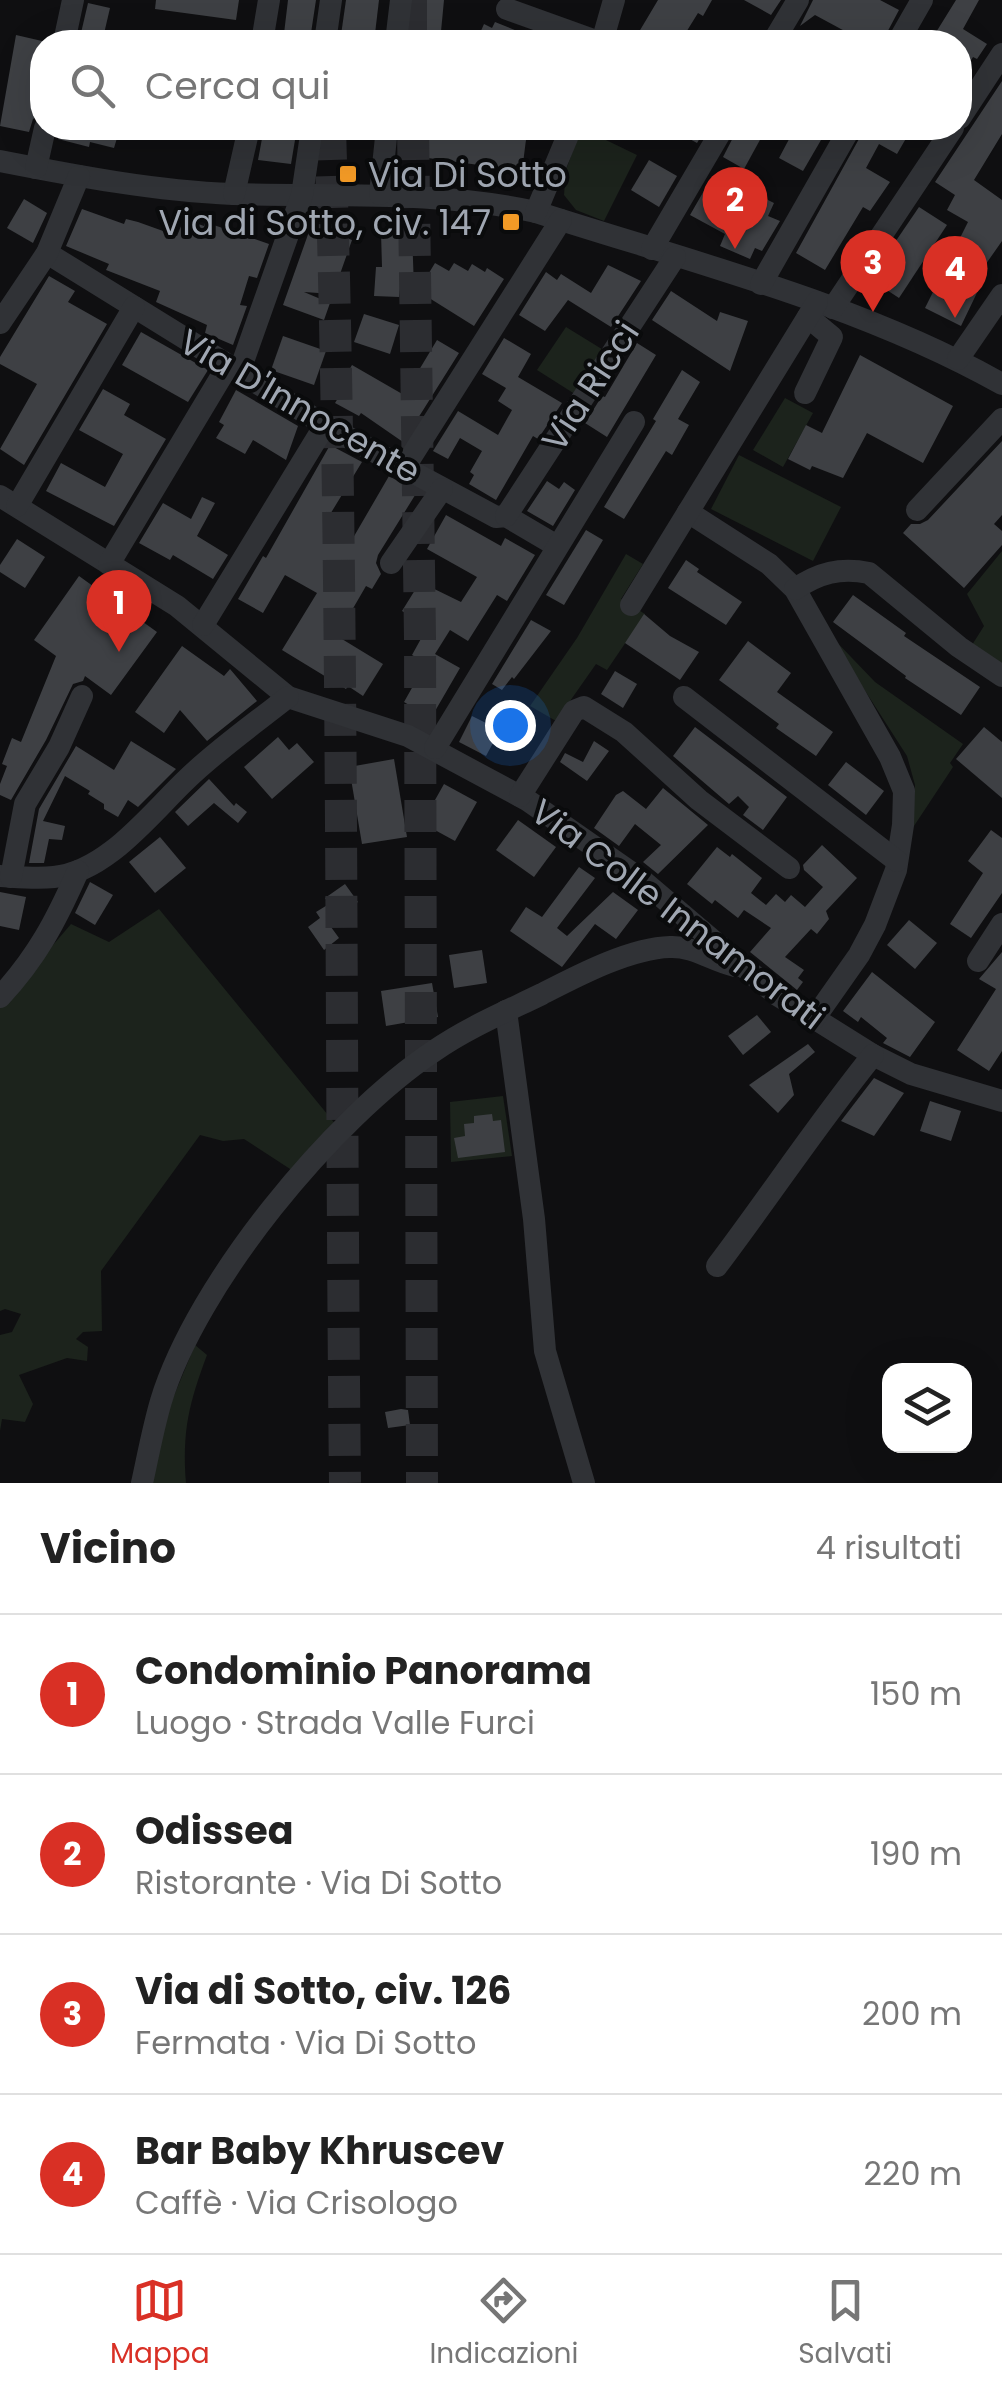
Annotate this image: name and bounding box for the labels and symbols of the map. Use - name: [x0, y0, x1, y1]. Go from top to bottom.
- place label: Via Di Sotto: [368, 150, 567, 199]
- marker: Via Di Sotto: [337, 163, 359, 185]
- pin: 2: [702, 166, 768, 249]
- place label: Via di Sotto, civ. 147: [158, 198, 491, 247]
- marker: Via di Sotto, civ. 147: [500, 211, 522, 233]
- pin: 3: [840, 230, 906, 312]
- pin: 4: [922, 236, 988, 318]
- street label: Via Ricci: [530, 311, 650, 461]
- street label: Via D'Innocente: [170, 317, 430, 495]
- pin: 1: [86, 570, 152, 652]
- your location: [485, 700, 536, 751]
- street label: Via Colle Innamorati: [521, 787, 835, 1041]

